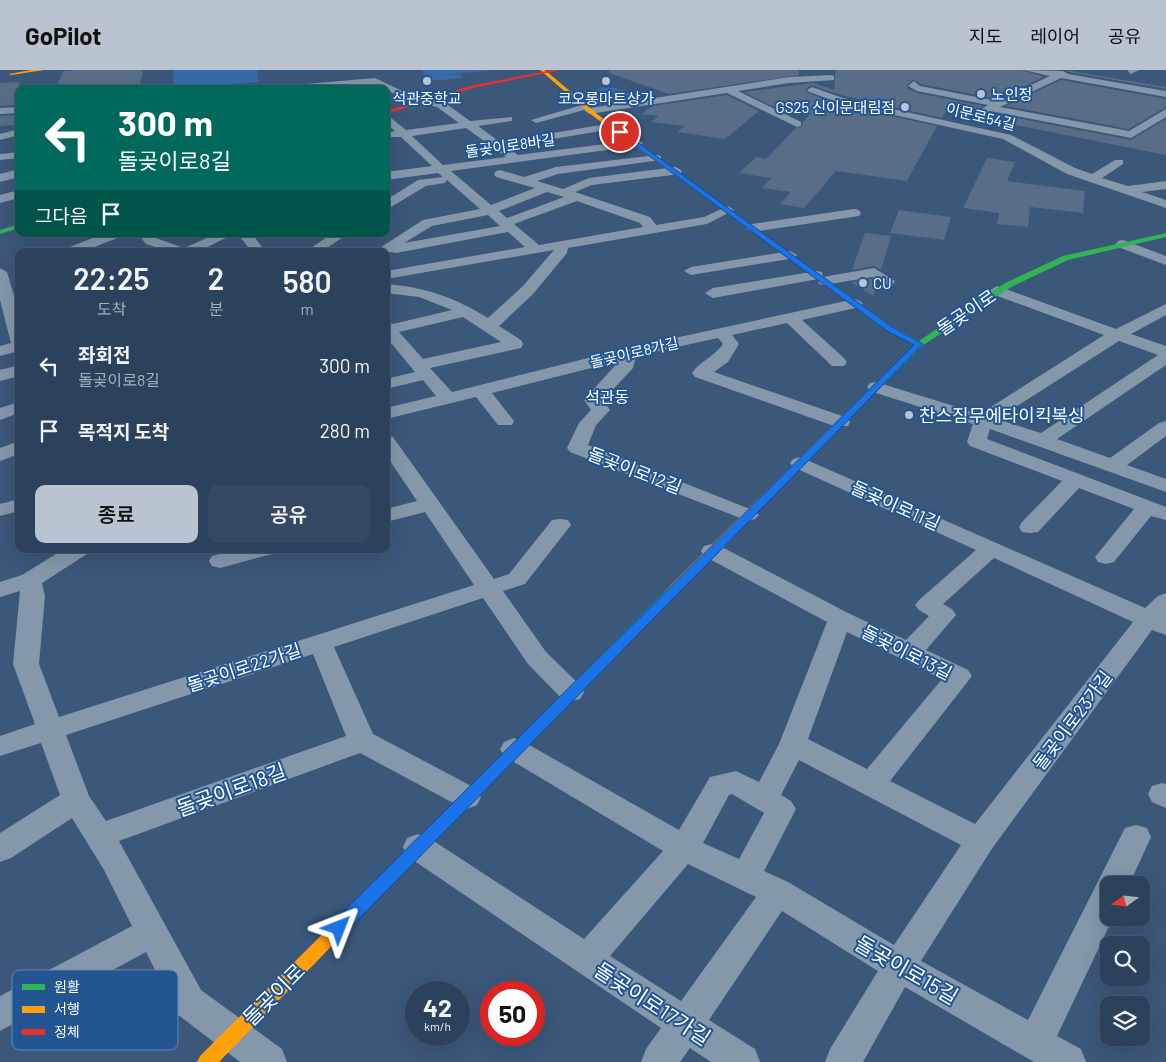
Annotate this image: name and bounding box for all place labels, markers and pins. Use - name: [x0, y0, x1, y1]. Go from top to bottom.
- marker: 석관중학교: [421, 75, 433, 87]
- marker: 코오롱마트상가: [600, 75, 612, 87]
- place label: 노인정: [991, 85, 1032, 103]
- marker: 노인정: [975, 88, 987, 100]
- place label: 석관중학교: [392, 89, 462, 107]
- place label: 코오롱마트상가: [558, 89, 654, 107]
- place label: GS25 신이문대림점: [775, 98, 895, 116]
- marker: GS25 신이문대림점: [899, 101, 911, 113]
- pin: [599, 111, 641, 153]
- place label: CU: [873, 274, 892, 292]
- marker: CU: [857, 277, 869, 289]
- place label: 찬스짐무에타이킥복싱: [919, 404, 1085, 426]
- marker: 찬스짐무에타이킥복싱: [903, 409, 915, 421]

